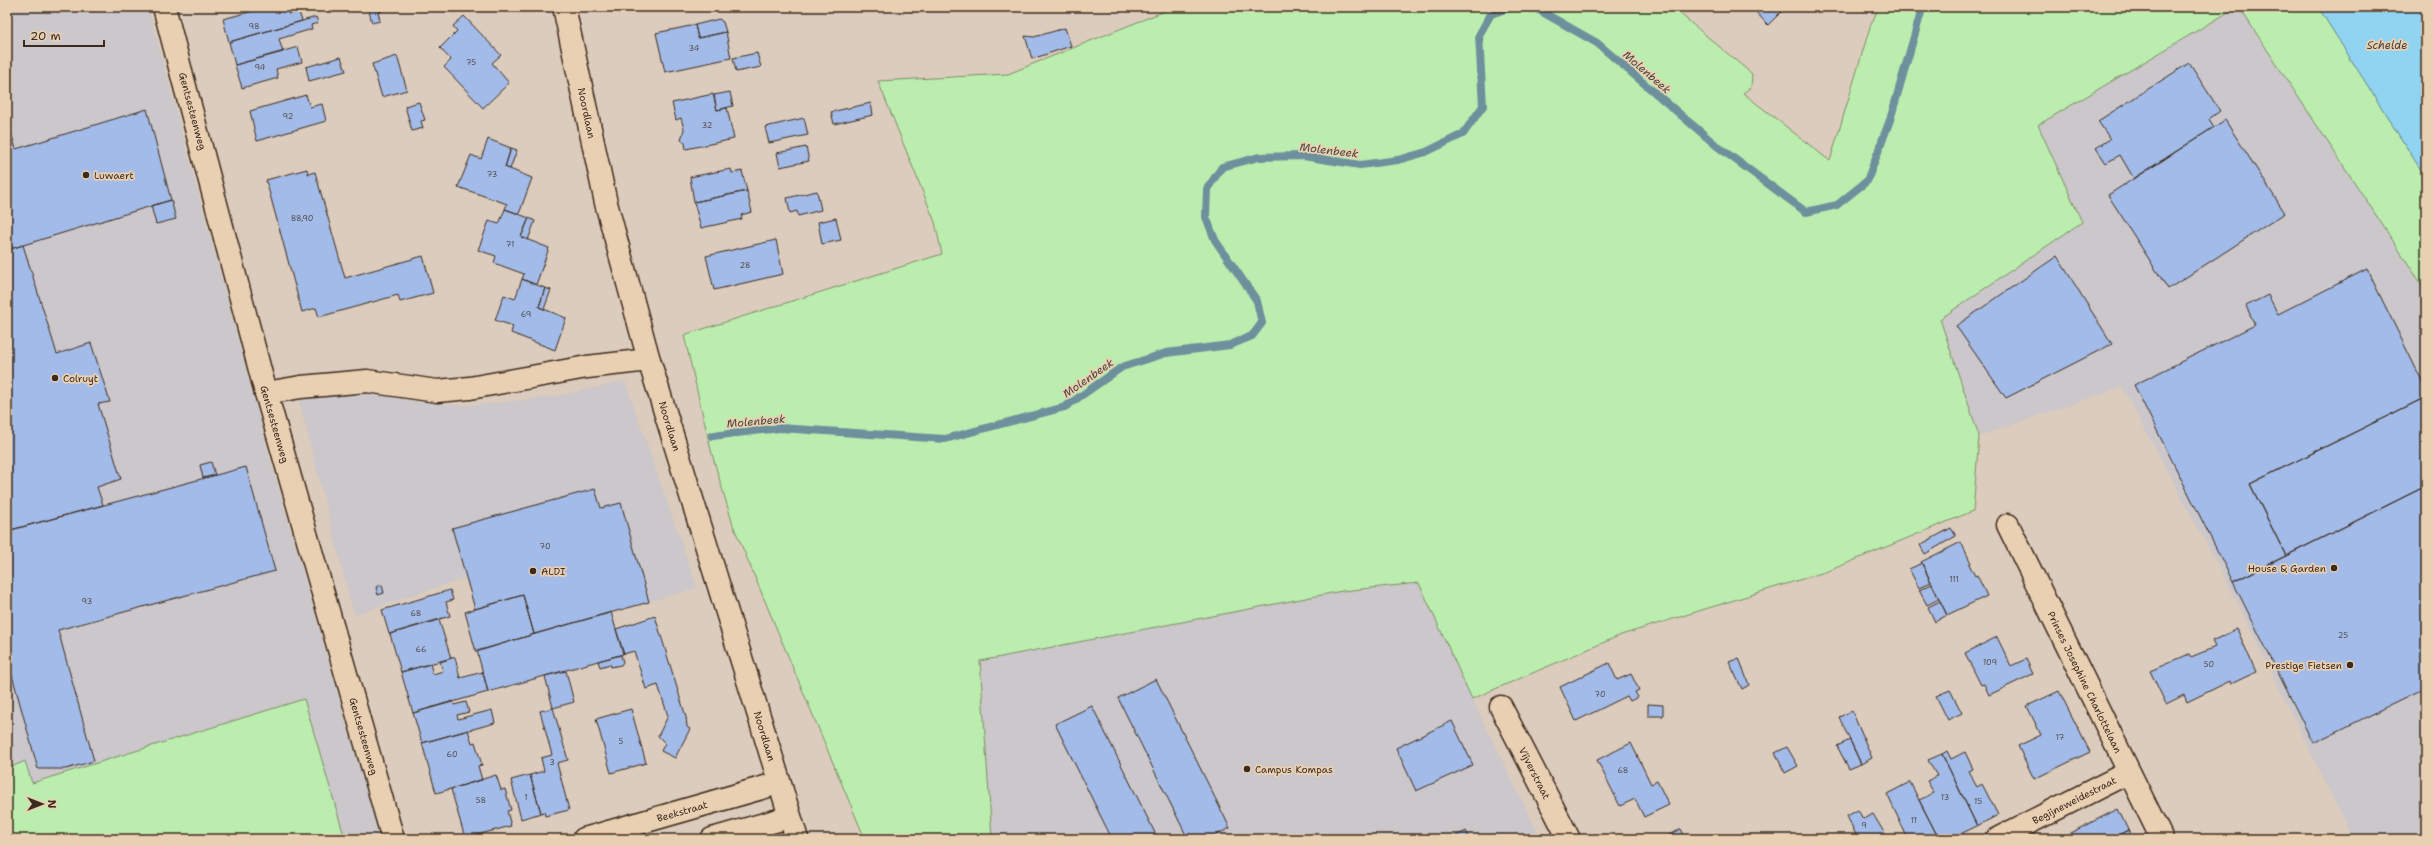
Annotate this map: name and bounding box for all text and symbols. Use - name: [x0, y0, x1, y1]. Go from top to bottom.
- house number: 98: [248, 21, 260, 32]
- scale bar: [24, 22, 104, 48]
- text: 20 m: [30, 28, 61, 44]
- water label: Schelde: [2367, 38, 2407, 53]
- house number: 34: [689, 43, 700, 54]
- water label: Molenbeek: [1620, 47, 1674, 98]
- house number: 75: [466, 57, 476, 68]
- house number: 94: [255, 62, 266, 73]
- street label: Gentsesteenweg: [176, 71, 209, 151]
- street label: Noordlaan: [575, 87, 598, 140]
- house number: 92: [283, 111, 294, 122]
- house number: 32: [702, 120, 713, 131]
- water label: Molenbeek: [1299, 139, 1360, 162]
- place label: Luwaert: [94, 169, 134, 182]
- house number: 73: [487, 169, 497, 180]
- marker: Luwaert: [81, 170, 91, 180]
- house number: 88,90: [291, 213, 313, 224]
- house number: 71: [506, 239, 514, 250]
- house number: 28: [740, 260, 750, 271]
- house number: 69: [521, 309, 531, 320]
- water label: Molenbeek: [1060, 355, 1117, 401]
- place label: Colruyt: [63, 372, 98, 385]
- marker: Colruyt: [50, 373, 60, 383]
- street label: Gentsesteenweg: [257, 384, 292, 464]
- street label: Noordlaan: [656, 400, 683, 453]
- water label: Molenbeek: [726, 411, 787, 432]
- house number: 70: [539, 541, 551, 552]
- place label: House & Garden: [2248, 562, 2326, 575]
- marker: House & Garden: [2329, 563, 2339, 573]
- place label: ALDI: [541, 565, 566, 578]
- marker: ALDI: [528, 566, 538, 576]
- house number: 111: [1949, 574, 1959, 585]
- house number: 93: [82, 596, 92, 607]
- house number: 68: [411, 608, 421, 619]
- street label: Prinses Josephine Charlottelaan: [2044, 609, 2125, 755]
- house number: 25: [2338, 630, 2348, 641]
- house number: 66: [416, 644, 427, 655]
- house number: 109: [1983, 657, 1997, 668]
- house number: 50: [2204, 659, 2214, 670]
- place label: Prestige Fietsen: [2265, 659, 2342, 672]
- marker: Prestige Fietsen: [2345, 660, 2355, 670]
- house number: 70: [1594, 689, 1606, 700]
- street label: Gentsesteenweg: [346, 696, 381, 776]
- street label: Noordlaan: [751, 710, 778, 763]
- house number: 17: [2056, 732, 2065, 743]
- house number: 5: [619, 736, 624, 747]
- street label: Vijverstraat: [1516, 745, 1553, 802]
- house number: 60: [447, 749, 458, 760]
- house number: 3: [549, 757, 555, 768]
- place label: Campus Kompas: [1255, 763, 1333, 776]
- marker: Campus Kompas: [1242, 764, 1252, 774]
- house number: 68: [1618, 765, 1628, 776]
- street label: Begijneweidestraat: [2030, 774, 2118, 827]
- north arrow: [22, 784, 62, 824]
- house number: 1: [524, 792, 528, 803]
- house number: 13: [1941, 792, 1949, 803]
- house number: 58: [476, 795, 486, 806]
- house number: 15: [1974, 796, 1982, 807]
- street label: Beekstraat: [655, 798, 709, 825]
- text: N: [44, 800, 59, 809]
- house number: 11: [1911, 815, 1917, 826]
- house number: 9: [1861, 820, 1867, 831]

